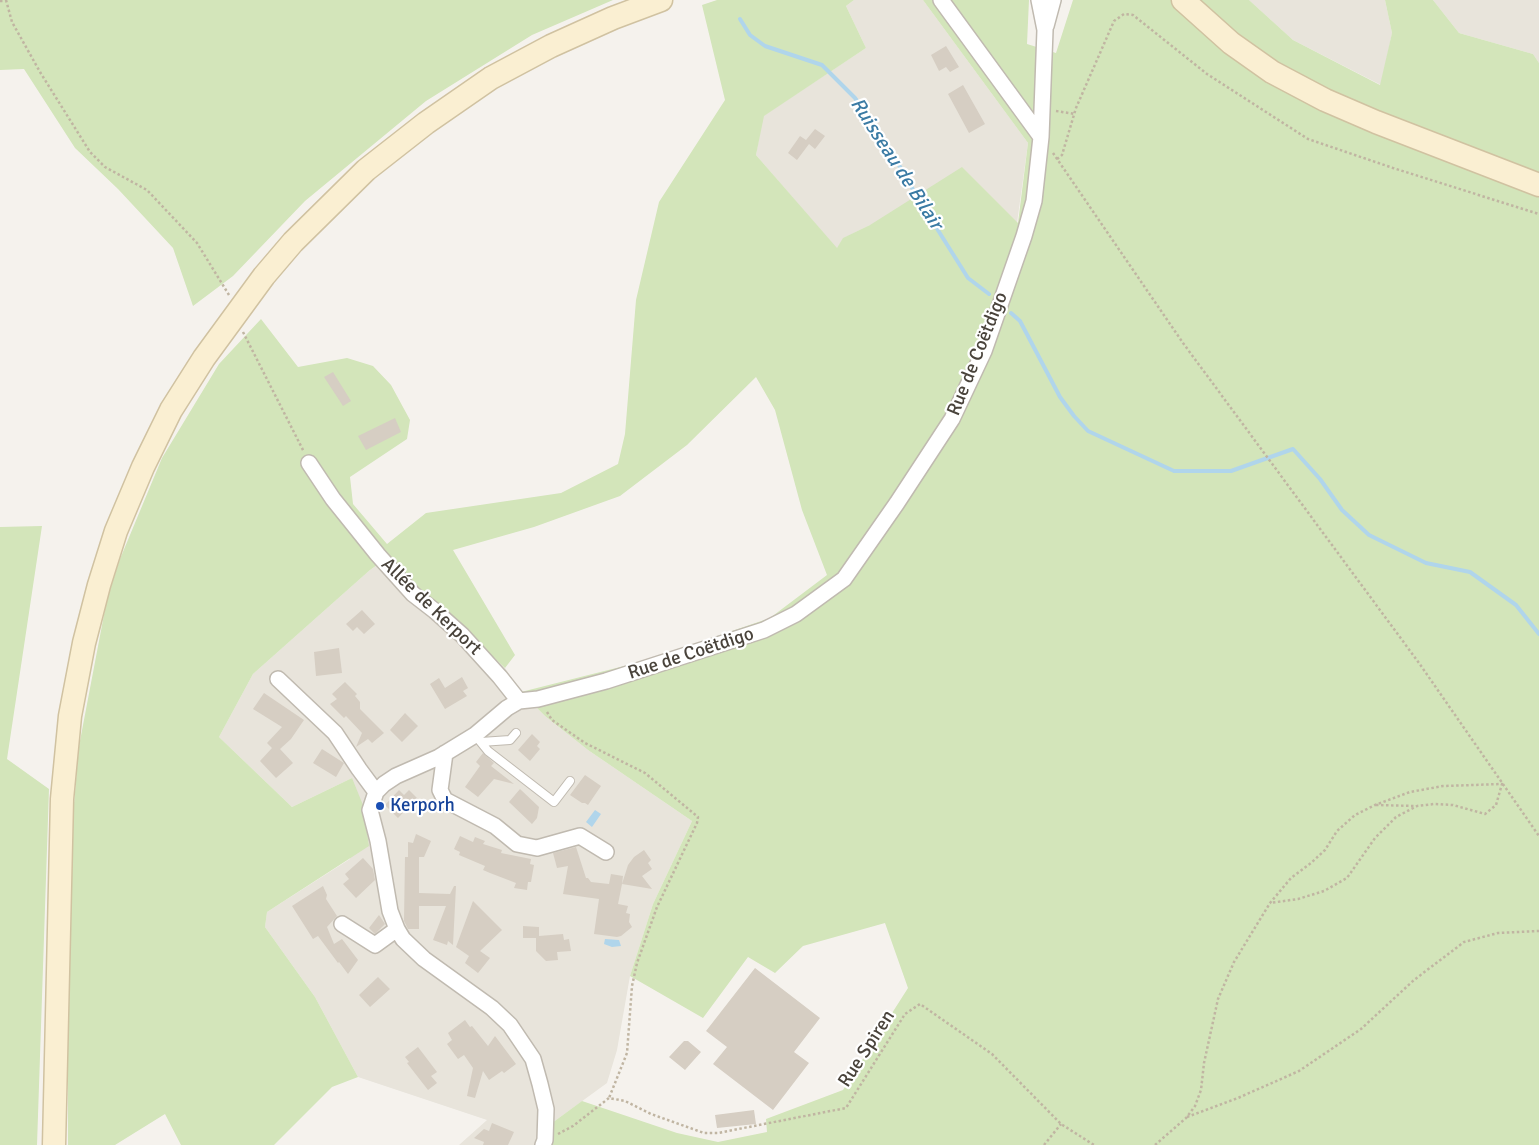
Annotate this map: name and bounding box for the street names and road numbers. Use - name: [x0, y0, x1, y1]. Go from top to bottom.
- street label: Rue de Coëtdigo: [943, 289, 1013, 419]
- street label: Allée de Kerport: [376, 553, 486, 661]
- street label: Rue de Coëtdigo: [625, 623, 757, 685]
- street label: Rue Spiren: [834, 1006, 900, 1092]

